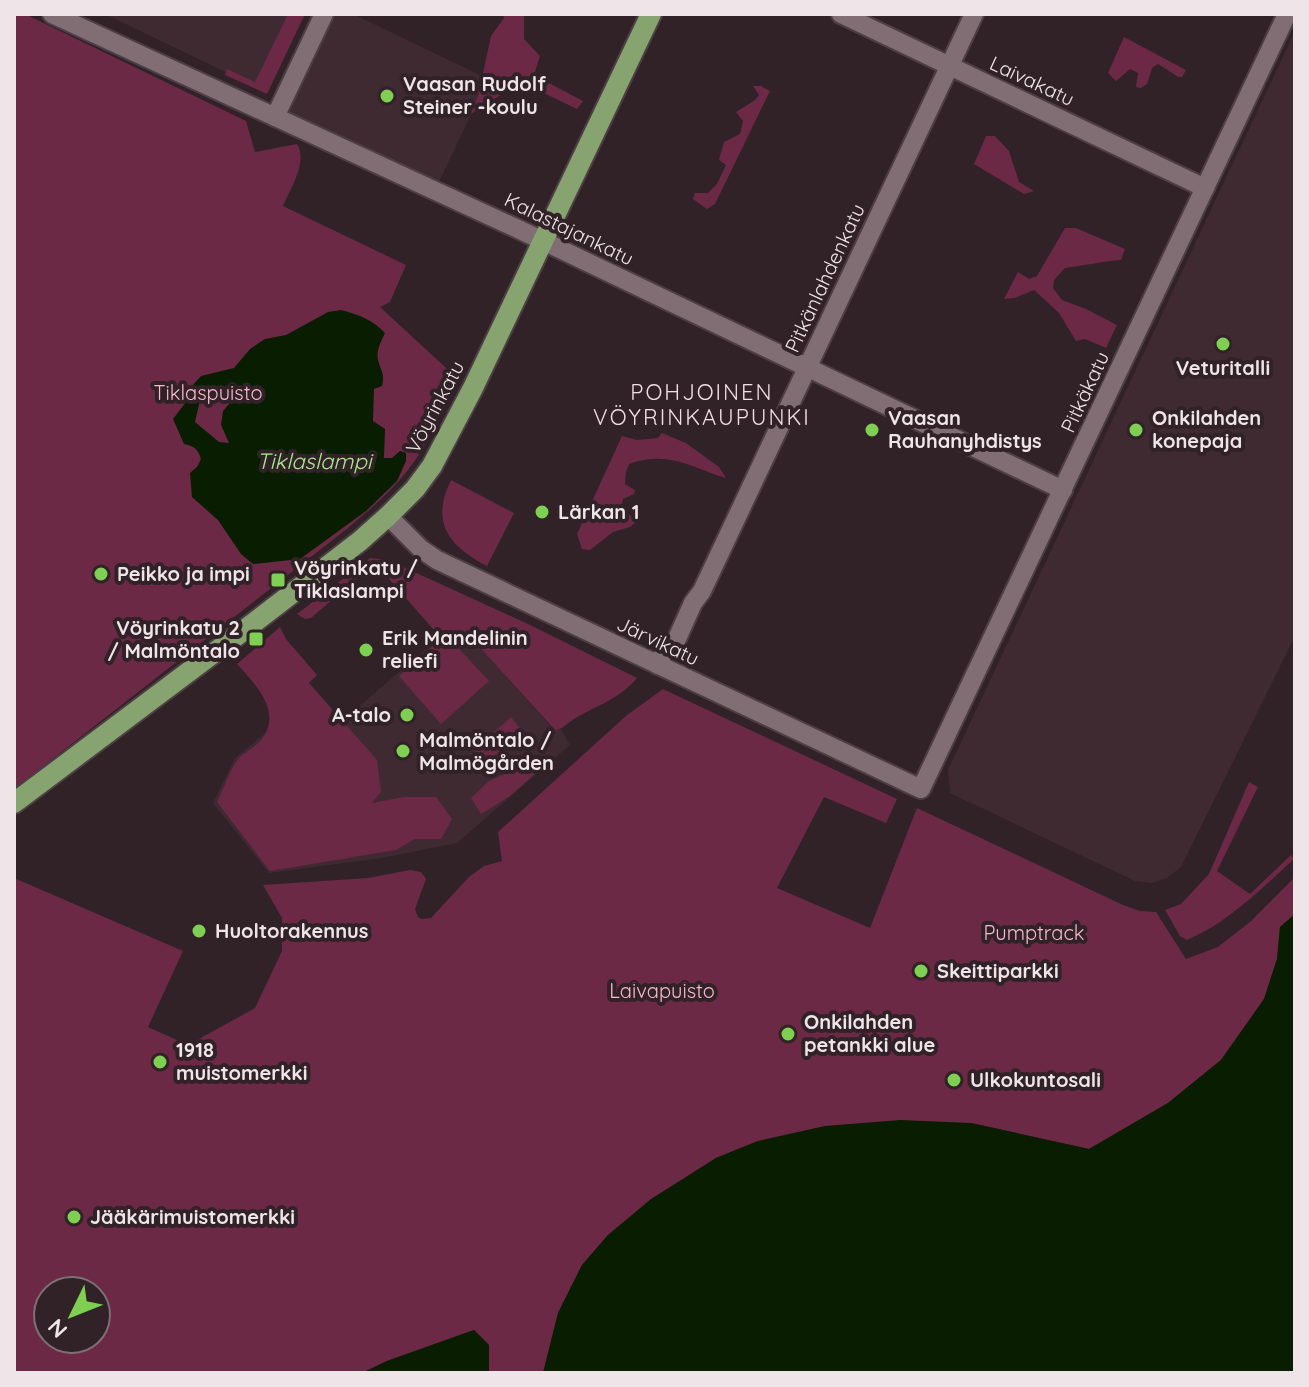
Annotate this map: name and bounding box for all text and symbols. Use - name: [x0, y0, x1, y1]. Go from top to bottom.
- street label: Laivakatu: [986, 50, 1079, 111]
- place label: Vaasan Rudolf Steiner -koulu: [403, 71, 546, 119]
- marker: Vaasan Rudolf Steiner -koulu: [378, 87, 396, 105]
- street label: Kalastajankatu: [501, 186, 638, 271]
- street label: Pitkänlahdenkatu: [779, 199, 870, 356]
- marker: Veturitalli: [1214, 335, 1232, 353]
- street label: Pitkäkatu: [1055, 347, 1114, 436]
- place label: Veturitalli: [1176, 355, 1270, 380]
- street label: Vöyrinkatu: [400, 356, 469, 457]
- district label: POHJOINEN VÖYRINKAUPUNKI: [593, 378, 811, 431]
- park label: Tiklaspuisto: [154, 380, 262, 405]
- place label: Vaasan Rauhanyhdistys: [888, 405, 1042, 453]
- place label: Onkilahden konepaja: [1152, 405, 1261, 453]
- marker: Vaasan Rauhanyhdistys: [863, 421, 881, 439]
- marker: Onkilahden konepaja: [1127, 421, 1145, 439]
- water label: Tiklaslampi: [257, 447, 374, 475]
- place label: Lärkan 1: [558, 499, 640, 524]
- marker: Lärkan 1: [533, 503, 551, 521]
- place label: Vöyrinkatu / Tiklaslampi: [294, 555, 418, 603]
- place label: Peikko ja impi: [117, 561, 250, 586]
- marker: Peikko ja impi: [92, 565, 110, 583]
- marker: Vöyrinkatu / Tiklaslampi: [269, 571, 287, 589]
- street label: Järvikatu: [613, 611, 703, 670]
- place label: Vöyrinkatu 2 / Malmöntalo: [107, 615, 240, 663]
- place label: Erik Mandelinin reliefi: [382, 625, 528, 673]
- marker: Vöyrinkatu 2 / Malmöntalo: [247, 630, 265, 648]
- marker: Erik Mandelinin reliefi: [357, 641, 375, 659]
- place label: A-talo: [332, 702, 391, 727]
- marker: A-talo: [398, 706, 416, 724]
- place label: Malmöntalo / Malmögården: [419, 727, 554, 775]
- marker: Malmöntalo / Malmögården: [394, 742, 412, 760]
- place label: Huoltorakennus: [215, 918, 368, 943]
- park label: Pumptrack: [984, 920, 1084, 945]
- marker: Huoltorakennus: [190, 922, 208, 940]
- place label: Skeittiparkki: [937, 958, 1059, 983]
- marker: Skeittiparkki: [912, 962, 930, 980]
- park label: Laivapuisto: [609, 978, 715, 1003]
- place label: Onkilahden petankki alue: [804, 1009, 935, 1057]
- marker: Onkilahden petankki alue: [779, 1025, 797, 1043]
- place label: 1918 muistomerkki: [176, 1037, 307, 1085]
- marker: 1918 muistomerkki: [151, 1053, 169, 1071]
- place label: Ulkokuntosali: [970, 1067, 1101, 1092]
- marker: Ulkokuntosali: [945, 1071, 963, 1089]
- place label: Jääkärimuistomerkki: [90, 1204, 295, 1229]
- marker: Jääkärimuistomerkki: [65, 1208, 83, 1226]
- north arrow: [32, 1275, 112, 1355]
- text: N: [42, 1313, 73, 1344]

